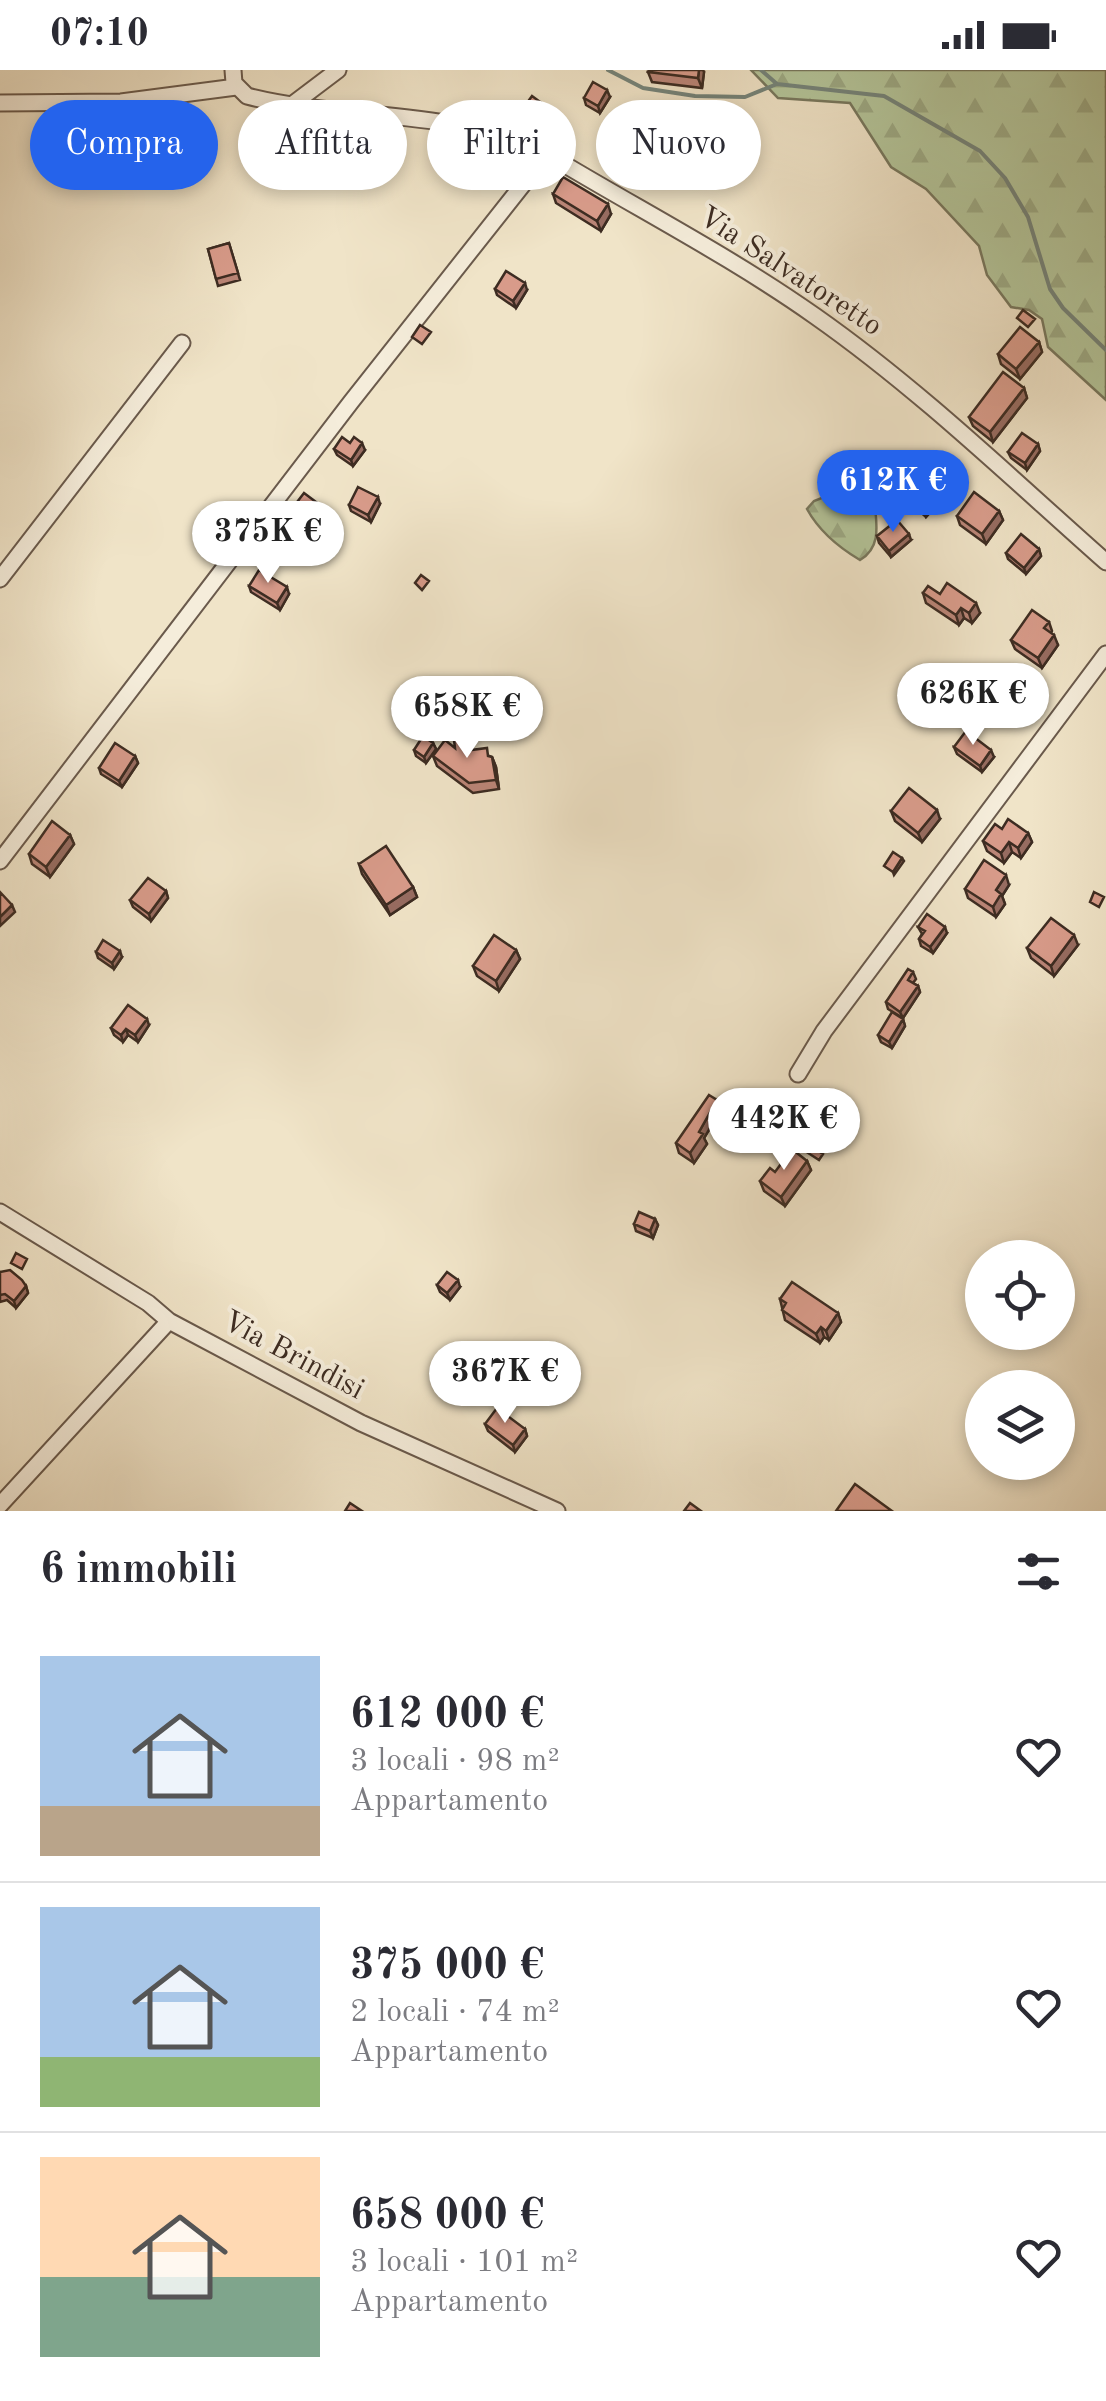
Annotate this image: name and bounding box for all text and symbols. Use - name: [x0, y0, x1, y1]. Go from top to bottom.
- text: 07:10: [50, 16, 149, 54]
- chip: Compra: [30, 100, 218, 190]
- chip: Affitta: [238, 100, 407, 190]
- chip: Filtri: [427, 100, 576, 190]
- chip: Nuovo: [596, 100, 761, 190]
- street label: Via Salvatoretto: [693, 202, 887, 342]
- pin: 612K €: [812, 450, 974, 535]
- text: 612K €: [839, 466, 947, 498]
- pin: 375K €: [187, 501, 349, 586]
- text: 375K €: [214, 517, 322, 549]
- pin: 626K €: [892, 663, 1054, 748]
- pin: 658K €: [386, 676, 548, 761]
- text: 626K €: [919, 679, 1027, 711]
- text: 658K €: [413, 692, 521, 724]
- pin: 442K €: [703, 1088, 865, 1173]
- text: 442K €: [730, 1104, 838, 1136]
- map controls: [965, 1240, 1075, 1480]
- button: locate: [965, 1240, 1075, 1350]
- street label: Via Brindisi: [217, 1306, 369, 1406]
- pin: 367K €: [424, 1341, 586, 1426]
- text: 367K €: [451, 1357, 559, 1389]
- button: layers: [965, 1370, 1075, 1480]
- icon: filters: [1011, 1544, 1066, 1599]
- text: 6 immobili: [40, 1550, 237, 1592]
- text: 612 000 €: [350, 1695, 544, 1737]
- icon: home: [120, 1696, 240, 1816]
- icon: heart: [1011, 1729, 1066, 1784]
- text: 3 locali · 98 m²: [350, 1746, 560, 1778]
- text: Appartamento: [350, 1786, 548, 1818]
- text: 375 000 €: [350, 1946, 544, 1988]
- icon: home: [120, 1947, 240, 2067]
- icon: heart: [1011, 1980, 1066, 2035]
- text: 2 locali · 74 m²: [350, 1997, 560, 2029]
- text: Appartamento: [350, 2037, 548, 2069]
- text: 658 000 €: [350, 2196, 544, 2238]
- icon: home: [120, 2197, 240, 2317]
- icon: heart: [1011, 2230, 1066, 2285]
- text: 3 locali · 101 m²: [350, 2247, 578, 2279]
- text: Appartamento: [350, 2287, 548, 2319]

